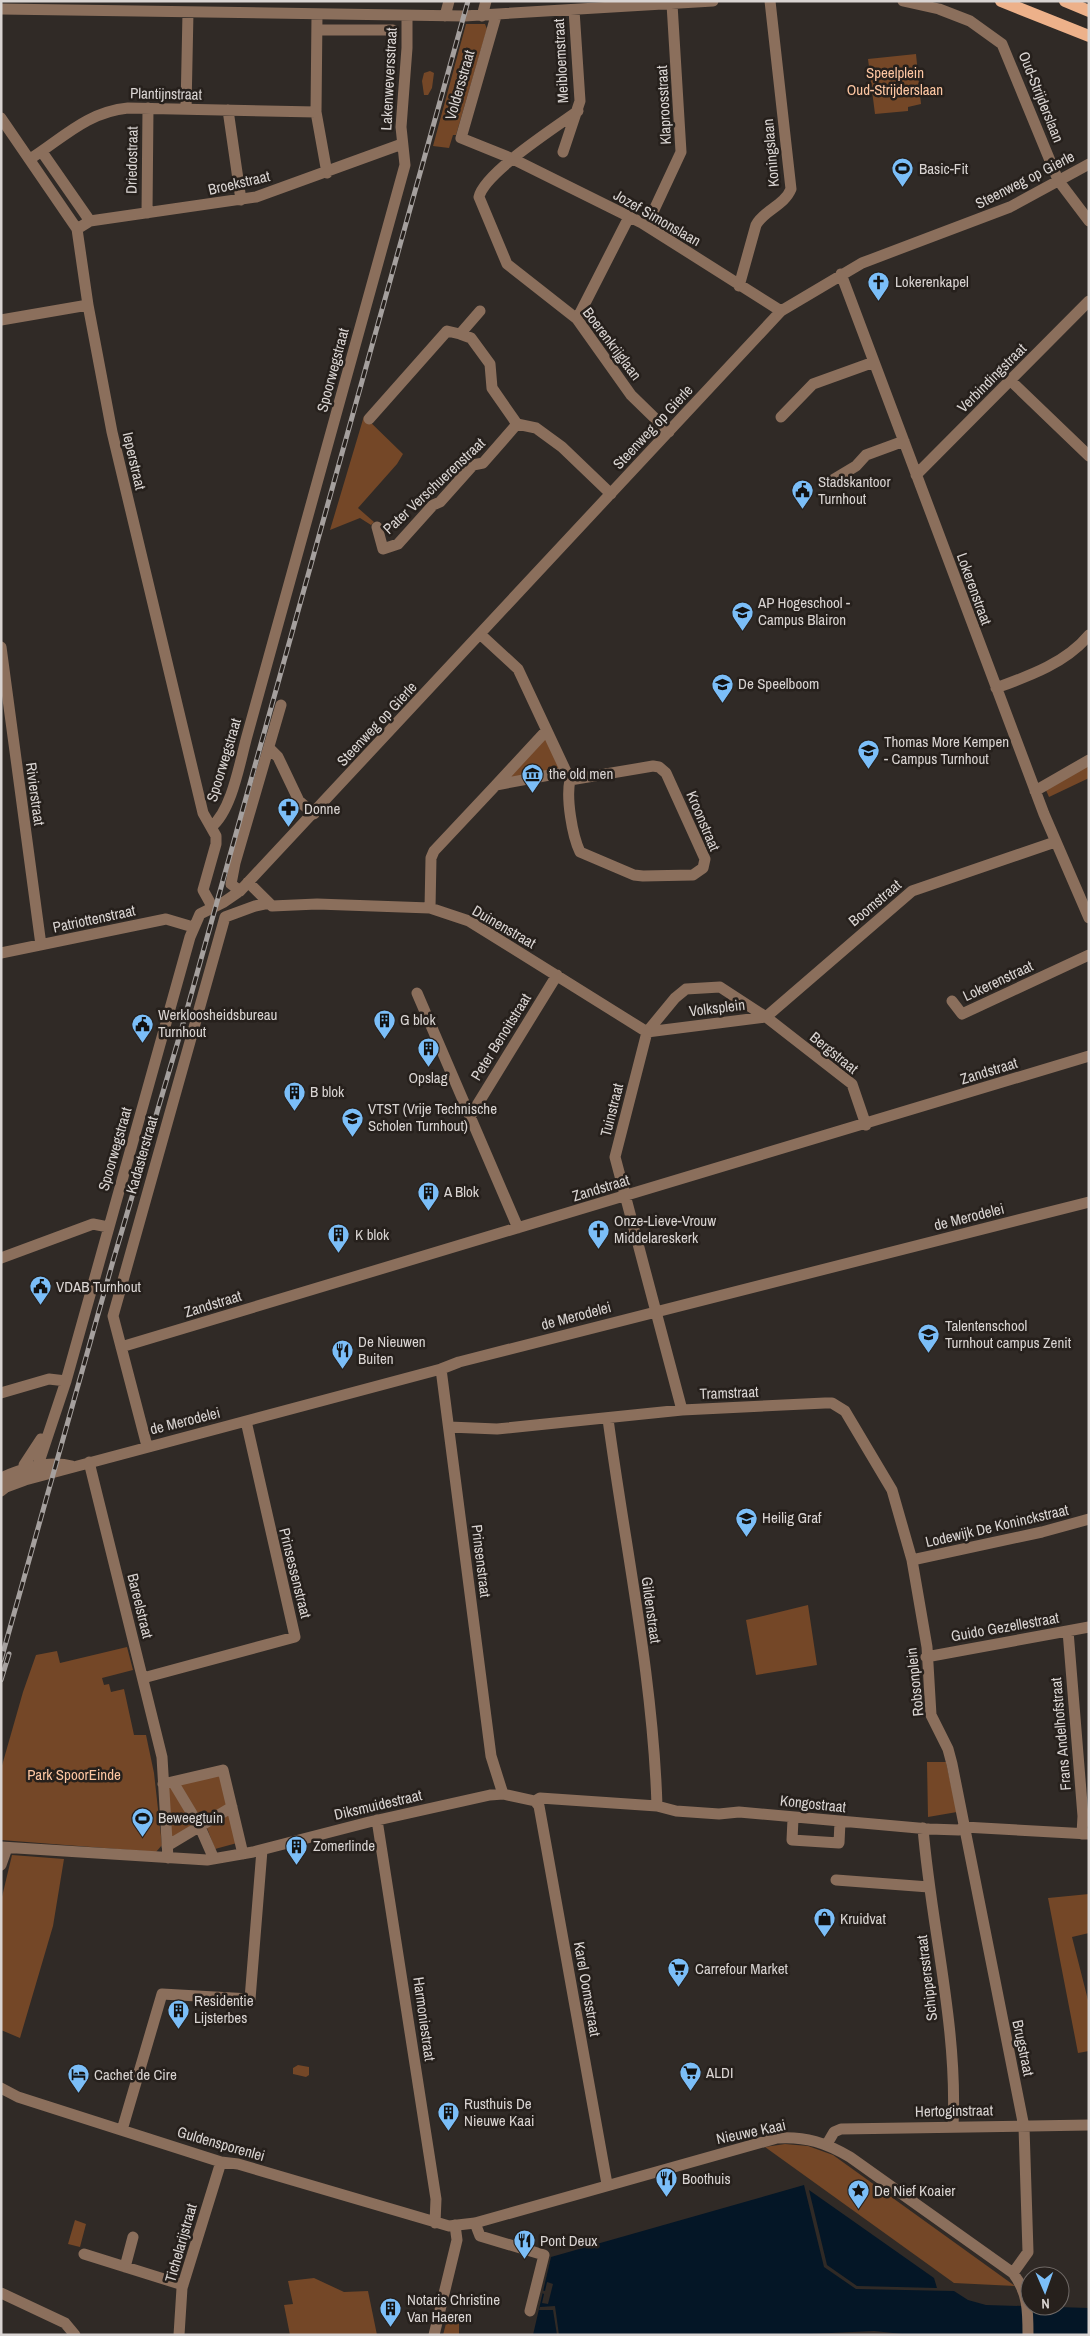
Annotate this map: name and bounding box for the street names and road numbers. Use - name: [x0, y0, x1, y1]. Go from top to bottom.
- street label: Meibloemstraat: [548, 18, 573, 104]
- street label: Lakenweversstraat: [375, 26, 402, 131]
- street label: Voldersstraat: [440, 47, 480, 122]
- street label: Oud-Strijderslaan: [1014, 48, 1069, 145]
- street label: Klaproosstraat: [651, 64, 676, 145]
- street label: Plantijnstraat: [130, 82, 203, 105]
- street label: Koningslaan: [757, 118, 784, 188]
- street label: Driedostraat: [120, 125, 143, 194]
- street label: Steenweg op Gierle: [972, 145, 1078, 214]
- street label: Broekstraat: [206, 165, 272, 200]
- street label: Jozef Simonslaan: [610, 184, 705, 251]
- street label: Boerenkrijglaan: [578, 303, 647, 384]
- street label: Spoorwegstraat: [311, 325, 354, 414]
- street label: Verbindingstraat: [952, 338, 1031, 417]
- street label: Steenweg op Gierle: [608, 380, 697, 474]
- street label: Ieperstraat: [118, 430, 151, 492]
- street label: Pater Verschuerenstraat: [378, 432, 490, 539]
- street label: Lokerenstraat: [952, 550, 997, 628]
- street label: Steenweg op Gierle: [332, 677, 421, 771]
- street label: Spoorwegstraat: [201, 715, 246, 804]
- street label: Rivierstraat: [21, 761, 50, 827]
- street label: Kroonstraat: [681, 787, 726, 855]
- street label: Boomstraat: [844, 874, 906, 931]
- street label: Patriottenstraat: [51, 899, 138, 938]
- street label: Duinenstraat: [468, 900, 540, 954]
- street label: Lokerenstraat: [959, 955, 1037, 1006]
- street label: Peter Benoitstraat: [465, 989, 536, 1084]
- street label: Volksplein: [688, 994, 746, 1021]
- street label: Bergstraat: [806, 1027, 863, 1079]
- street label: Zandstraat: [958, 1052, 1021, 1089]
- street label: Tuinstraat: [595, 1080, 628, 1139]
- street label: Spoorwegstraat: [93, 1104, 137, 1193]
- street label: Kadasterstraat: [120, 1113, 163, 1196]
- street label: Zandstraat: [570, 1169, 633, 1206]
- street label: de Merodelei: [932, 1198, 1006, 1235]
- street label: Zandstraat: [182, 1285, 245, 1322]
- street label: de Merodelei: [538, 1296, 613, 1335]
- street label: Tramstraat: [699, 1381, 759, 1404]
- street label: de Merodelei: [148, 1402, 222, 1439]
- street label: Lodewijk De Koninckstraat: [923, 1499, 1071, 1552]
- street label: Prinsenstraat: [467, 1523, 496, 1599]
- street label: Prinsessenstraat: [274, 1526, 317, 1621]
- street label: Bareelstraat: [122, 1571, 159, 1641]
- street label: Gildenstraat: [636, 1575, 667, 1645]
- street label: Guido Gezellestraat: [949, 1607, 1061, 1646]
- street label: Robsonplein: [900, 1647, 929, 1717]
- street label: Frans Andelhofstraat: [1045, 1676, 1076, 1792]
- street label: Diksmuidestraat: [332, 1784, 424, 1825]
- street label: Kongostraat: [779, 1790, 848, 1817]
- street label: Schippersstraat: [911, 1933, 942, 2022]
- street label: Karel Oomsstraat: [569, 1940, 606, 2038]
- street label: Harmoniestraat: [408, 1975, 441, 2063]
- street label: Brugstraat: [1007, 2018, 1040, 2078]
- street label: Hertoginstraat: [915, 2099, 994, 2122]
- street label: Nieuwe Kaai: [714, 2114, 788, 2149]
- street label: Guldensporenlei: [175, 2121, 267, 2166]
- street label: Tichelarijstraat: [159, 2200, 202, 2285]

